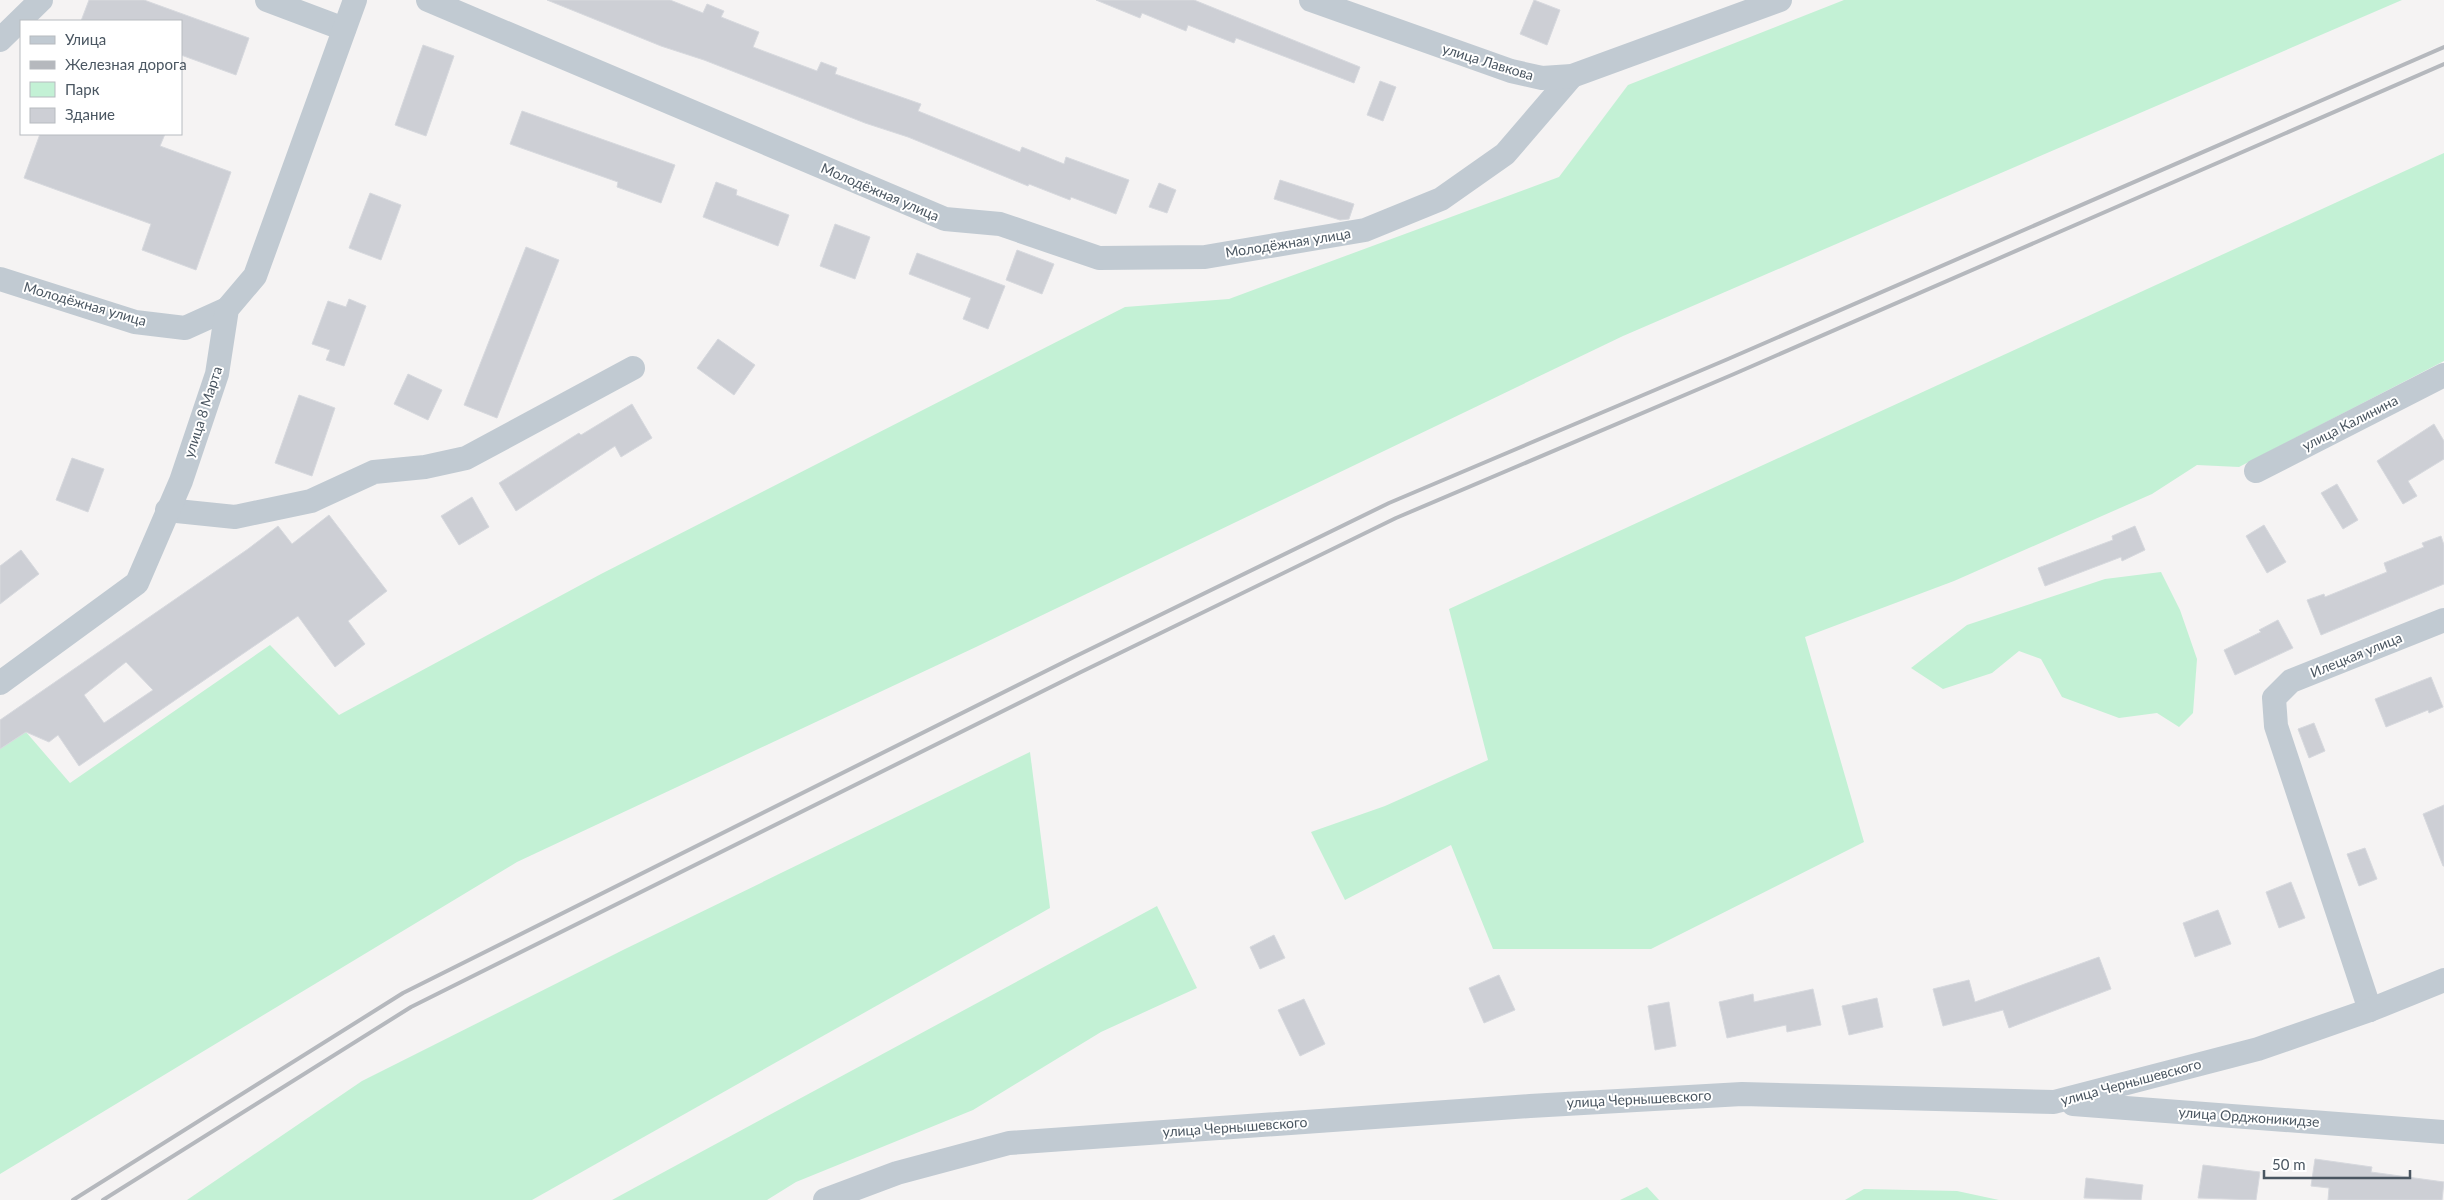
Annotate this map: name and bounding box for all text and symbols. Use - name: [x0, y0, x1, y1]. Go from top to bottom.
- legend: [20, 20, 182, 135]
- text: Улица: [65, 30, 106, 48]
- street label: улица Лавкова: [1440, 40, 1536, 83]
- text: Железная дорога: [65, 55, 187, 73]
- text: Парк: [65, 80, 100, 98]
- text: Здание: [65, 105, 115, 123]
- street label: Молодёжная улица: [818, 159, 942, 224]
- street label: Молодёжная улица: [1224, 224, 1352, 261]
- street label: Молодёжная улица: [22, 278, 148, 329]
- street label: улица 8 Марта: [180, 364, 225, 460]
- street label: улица Калинина: [2299, 391, 2400, 454]
- street label: Илецкая улица: [2307, 628, 2404, 681]
- street label: улица Чернышевского: [2059, 1055, 2203, 1108]
- street label: улица Чернышевского: [1566, 1086, 1712, 1111]
- street label: улица Орджоникидзе: [2178, 1103, 2320, 1130]
- street label: улица Чернышевского: [1162, 1113, 1308, 1140]
- scale bar: [2264, 1148, 2410, 1180]
- text: 50 m: [2272, 1155, 2306, 1173]

